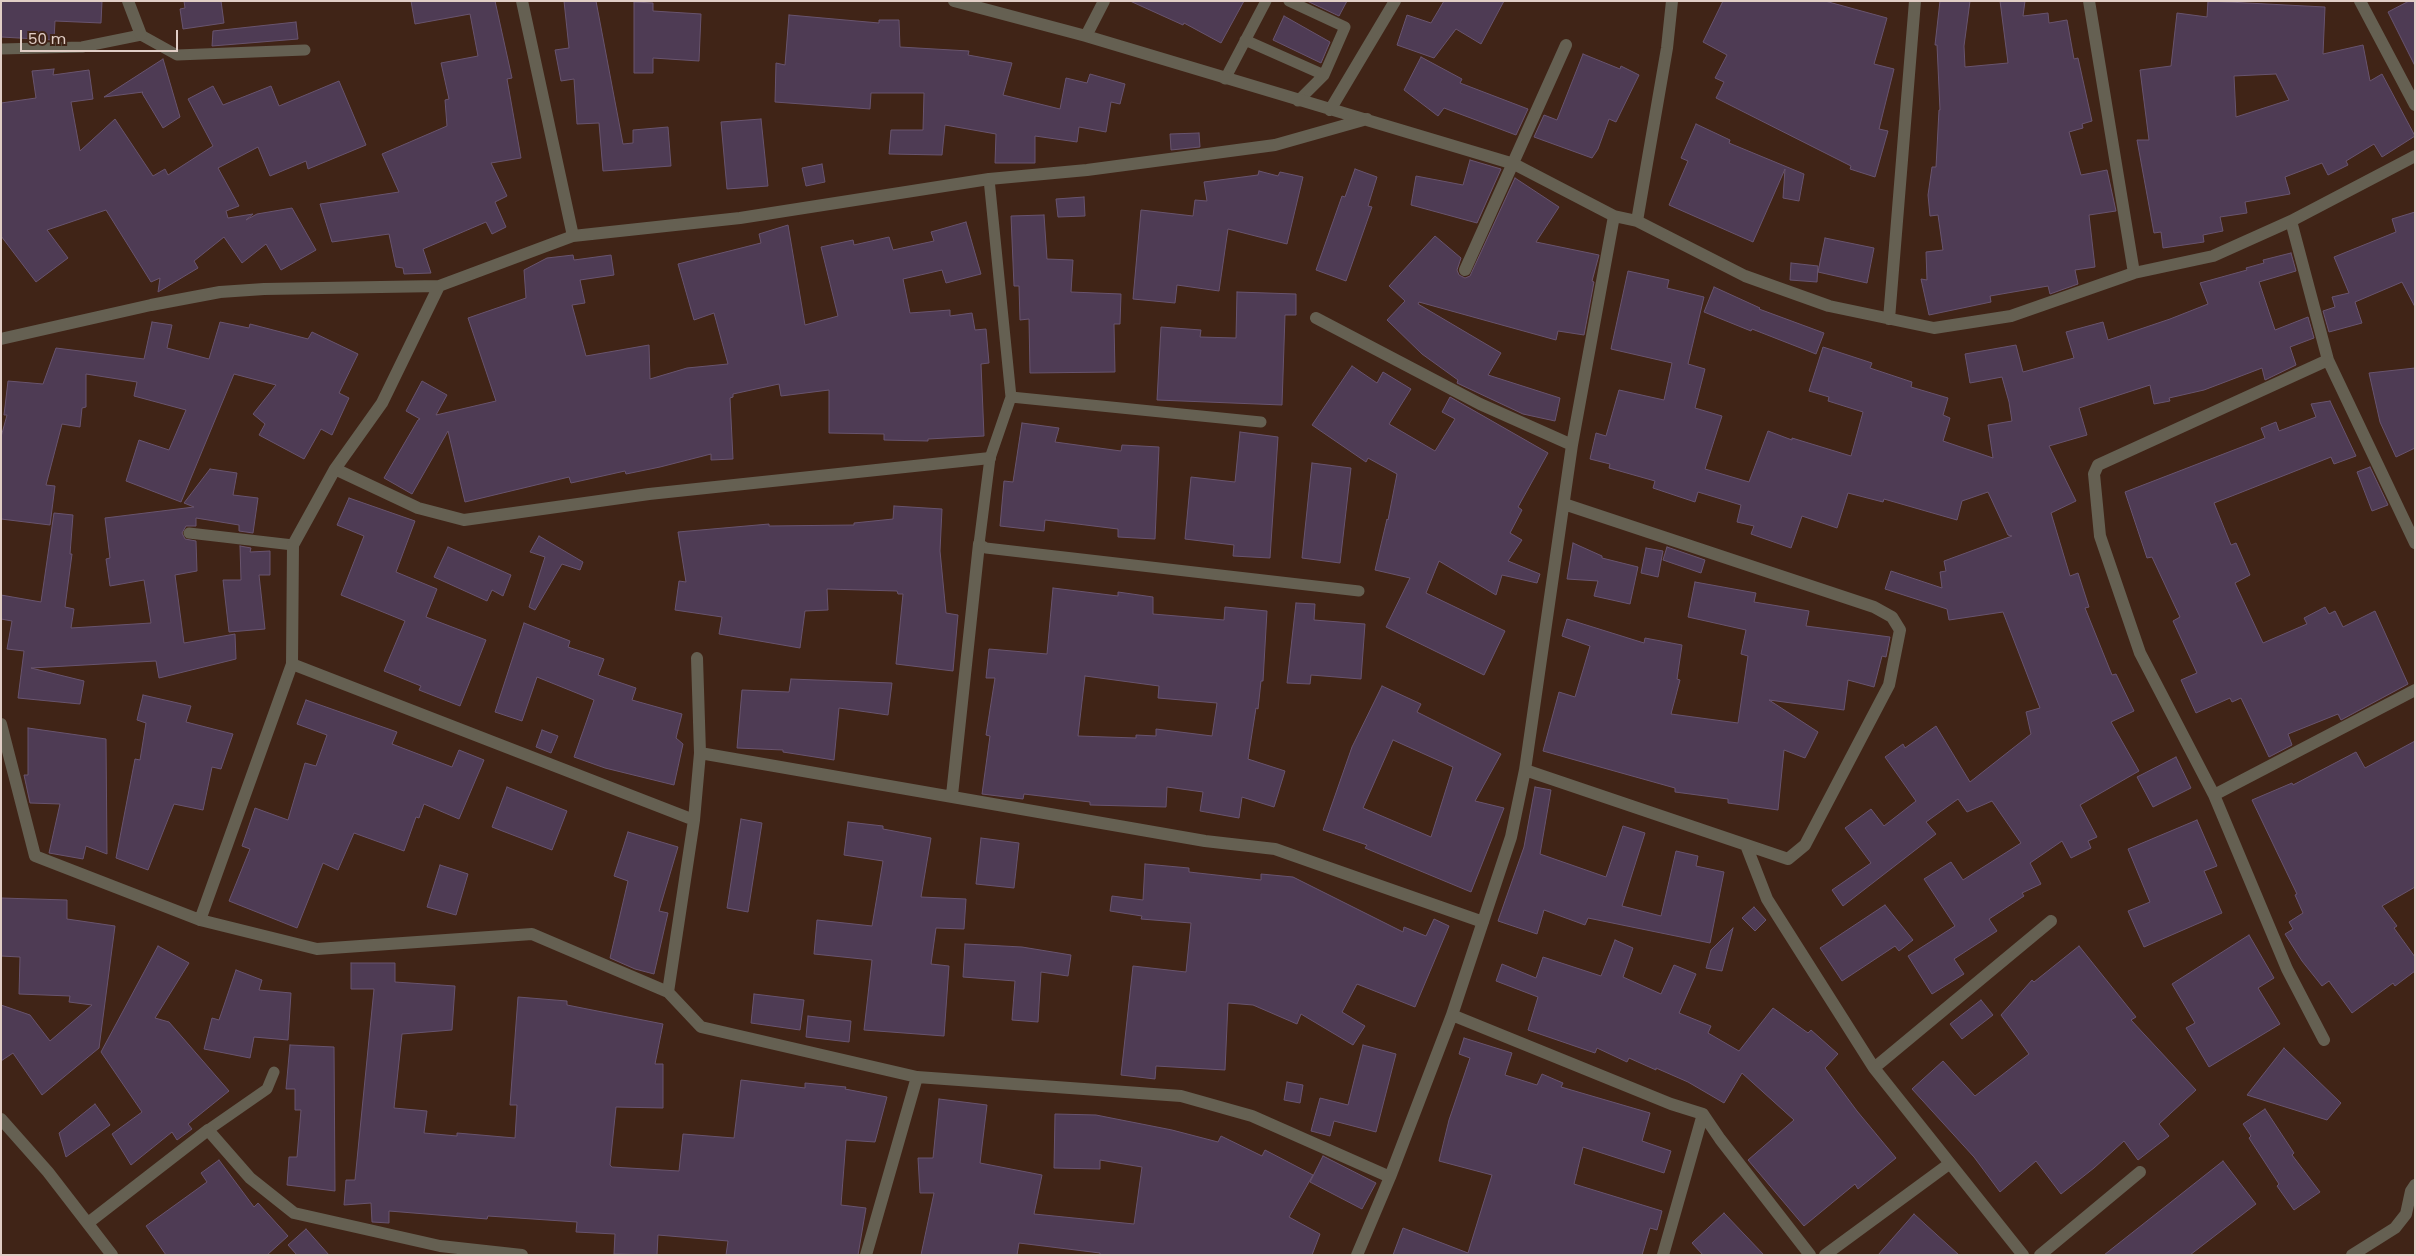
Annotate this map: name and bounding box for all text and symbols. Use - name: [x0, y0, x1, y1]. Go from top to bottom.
- scale bar: [22, 20, 180, 52]
- text: 50 m: [28, 28, 66, 49]

